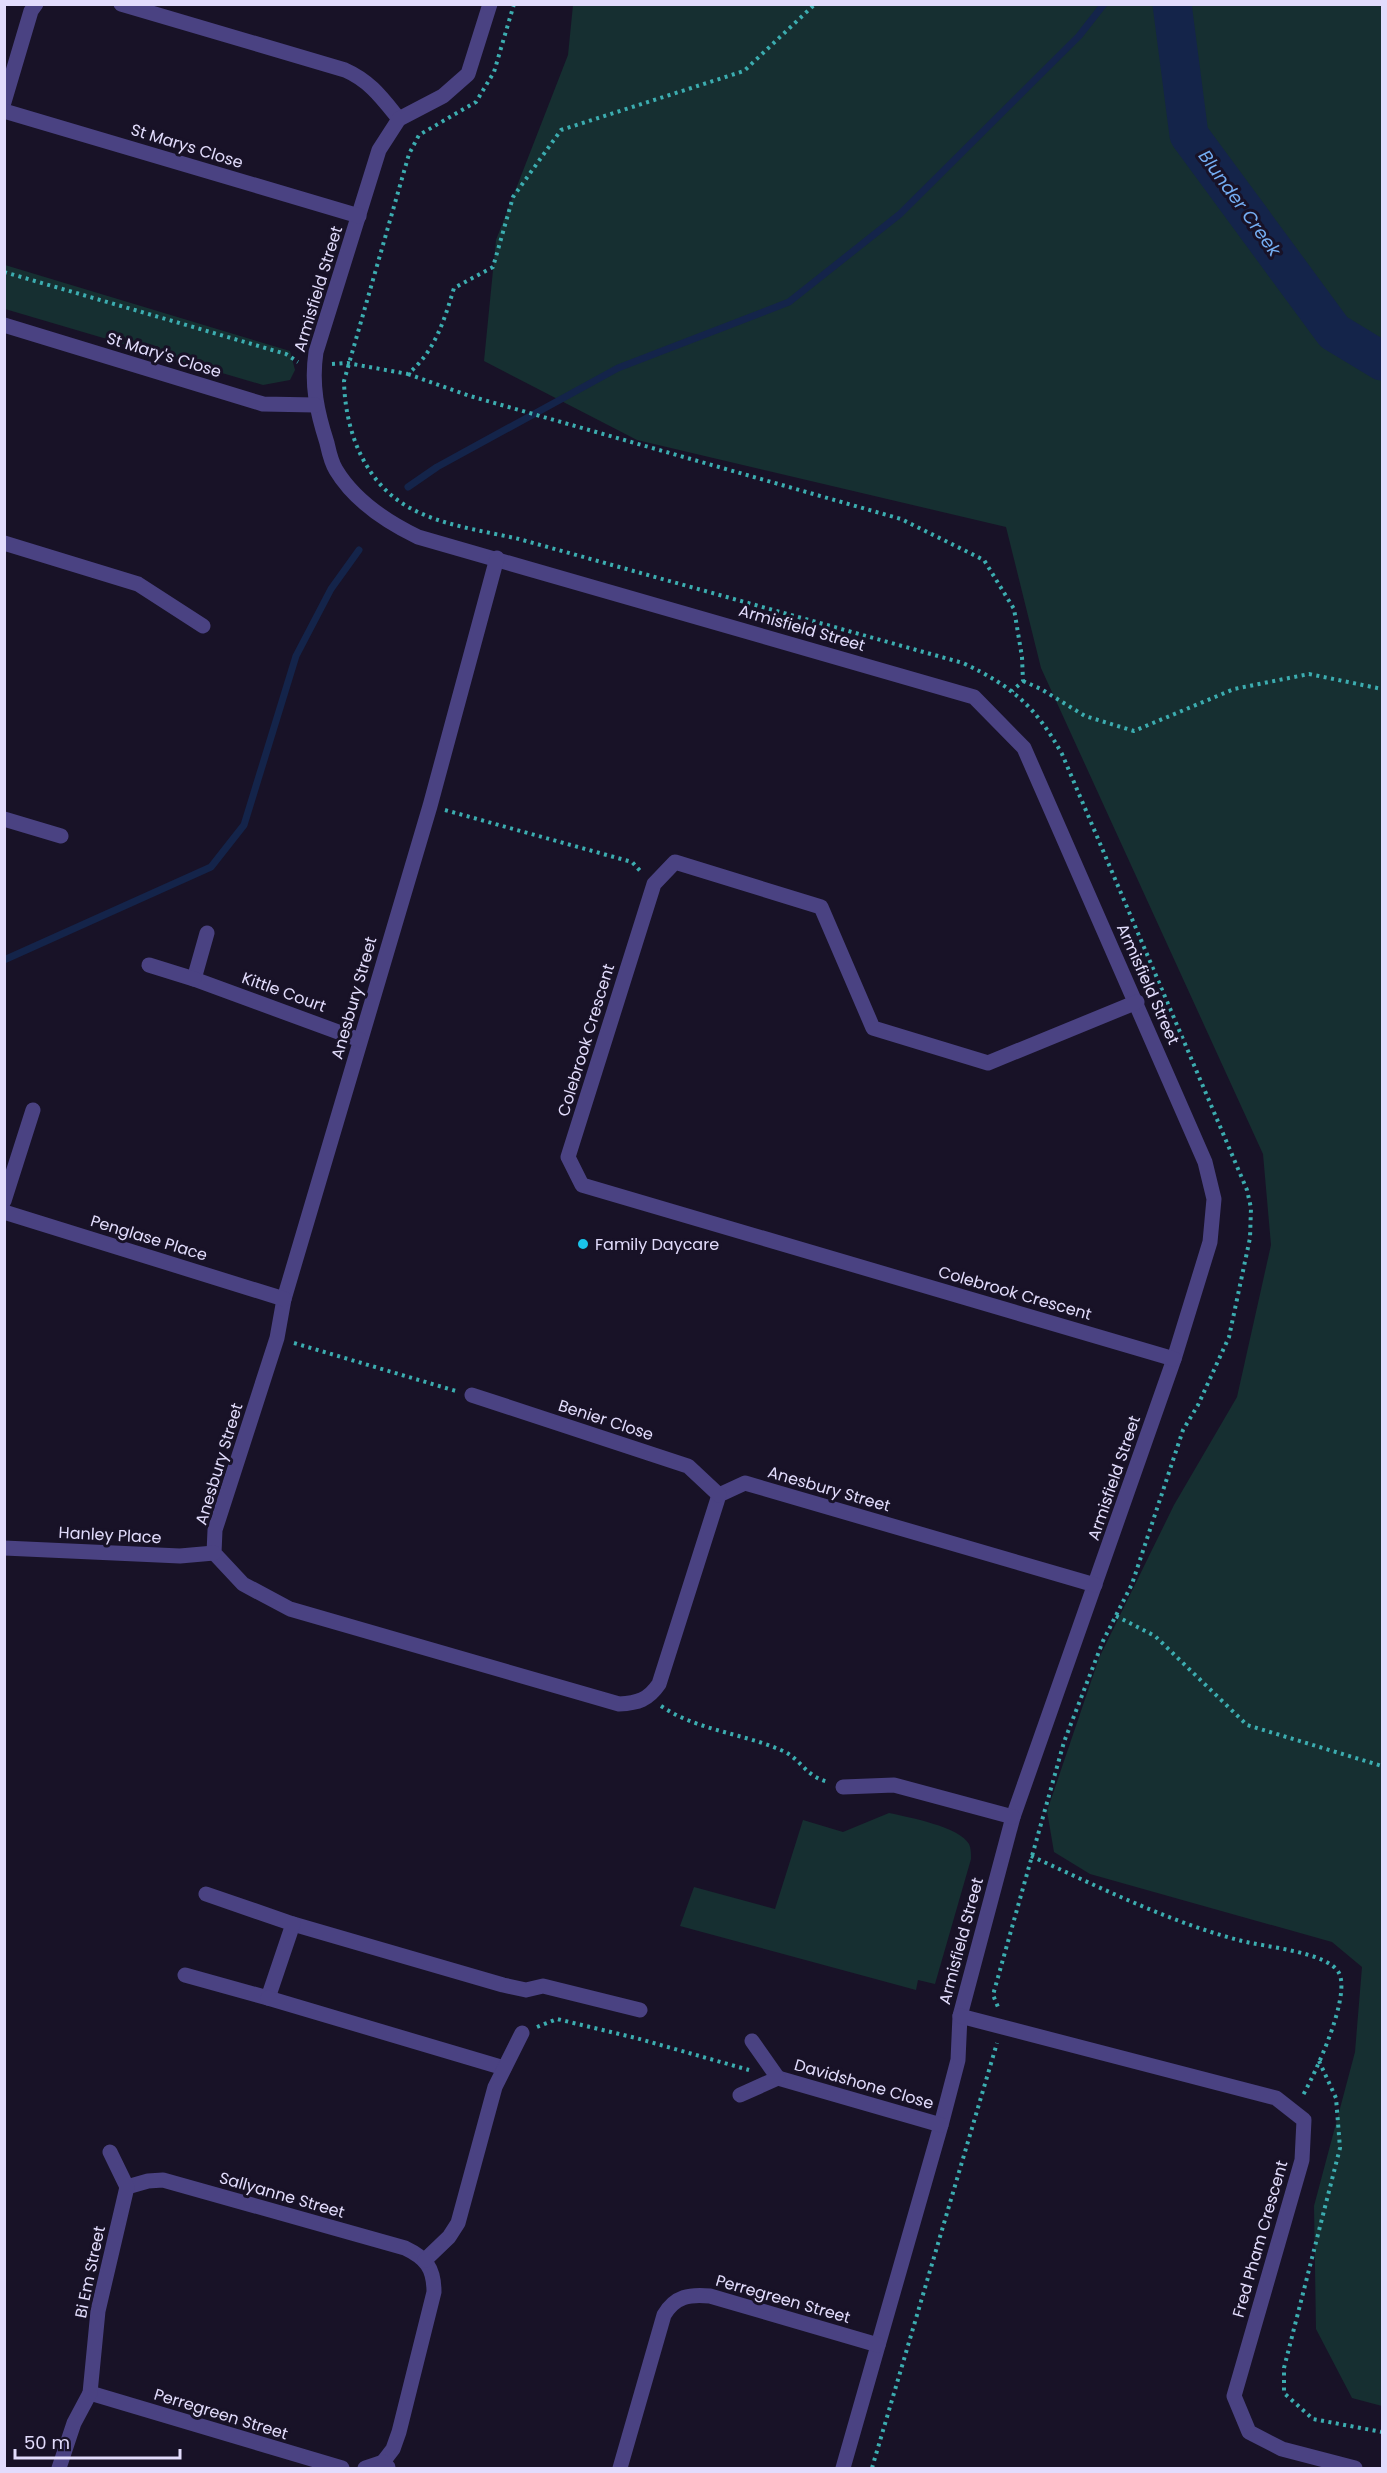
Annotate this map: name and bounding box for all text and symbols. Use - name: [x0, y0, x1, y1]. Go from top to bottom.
- street label: St Marys Close: [128, 118, 246, 174]
- water label: Blunder Creek: [1193, 145, 1288, 262]
- street label: Armisfield Street: [288, 223, 348, 355]
- street label: St Mary's Close: [104, 327, 224, 383]
- street label: Armisfield Street: [736, 599, 868, 657]
- street label: Armisfield Street: [1111, 920, 1185, 1048]
- street label: Anesbury Street: [326, 934, 383, 1062]
- street label: Colebrook Crescent: [552, 961, 620, 1119]
- street label: Kittle Court: [239, 966, 329, 1018]
- street label: Penglase Place: [88, 1209, 210, 1267]
- place label: Family Daycare: [595, 1233, 719, 1256]
- marker: Family Daycare: [576, 1237, 590, 1251]
- street label: Colebrook Crescent: [936, 1260, 1095, 1326]
- street label: Benier Close: [555, 1394, 657, 1446]
- street label: Anesbury Street: [190, 1400, 249, 1528]
- street label: Armisfield Street: [1082, 1412, 1146, 1543]
- street label: Anesbury Street: [765, 1461, 893, 1518]
- street label: Hanley Place: [58, 1521, 162, 1549]
- street label: Armisfield Street: [933, 1875, 989, 2007]
- street label: Davidshone Close: [792, 2053, 936, 2115]
- street label: Fred Pham Crescent: [1227, 2158, 1293, 2320]
- street label: Sallyanne Street: [217, 2166, 348, 2224]
- street label: Bi Em Street: [69, 2224, 111, 2320]
- street label: Perregreen Street: [713, 2269, 853, 2329]
- street label: Perregreen Street: [151, 2383, 291, 2445]
- scale bar: [15, 2422, 180, 2460]
- text: 50 m: [24, 2430, 70, 2455]

